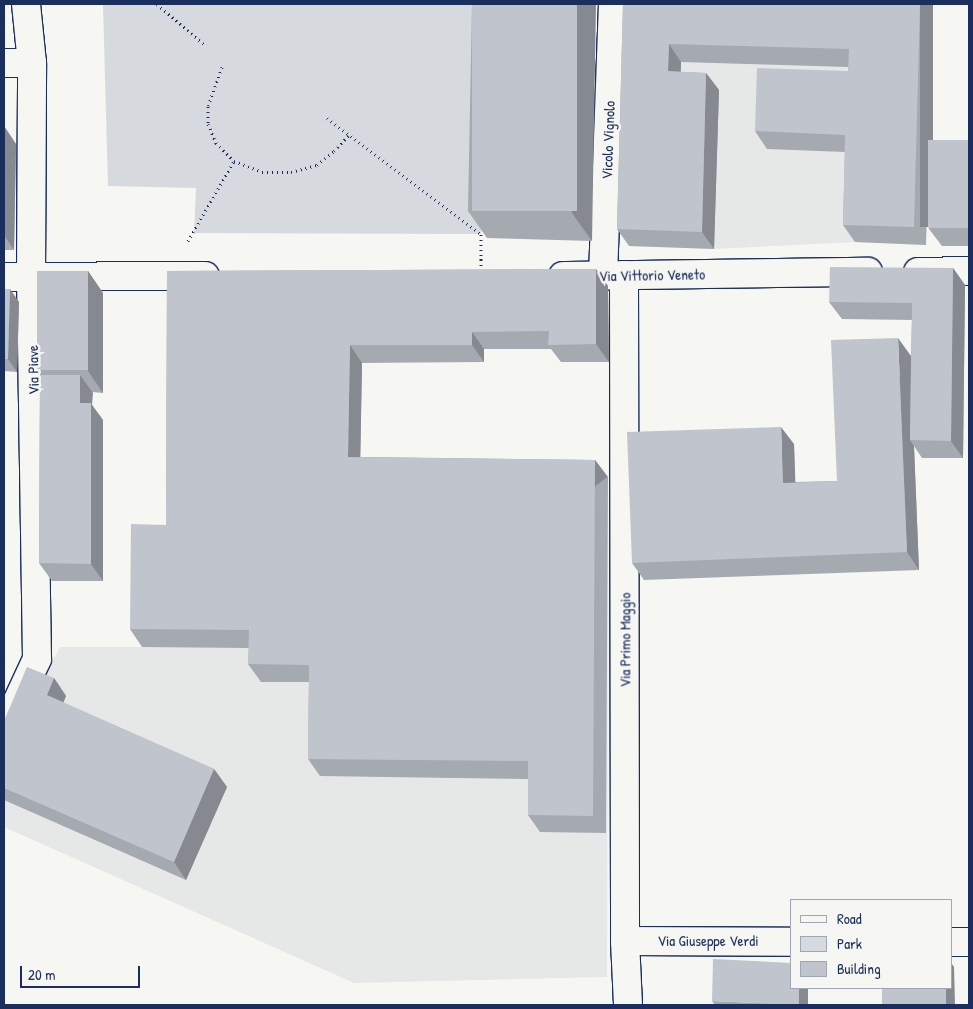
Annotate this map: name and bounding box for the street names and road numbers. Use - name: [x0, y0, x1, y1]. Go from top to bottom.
- street label: Vicolo Vignolo: [598, 100, 618, 180]
- street label: Via Vittorio Veneto: [599, 265, 705, 285]
- street label: Via Piave: [24, 345, 42, 395]
- street label: Via Primo Maggio: [616, 593, 634, 687]
- street label: Via Giuseppe Verdi: [657, 932, 759, 950]

